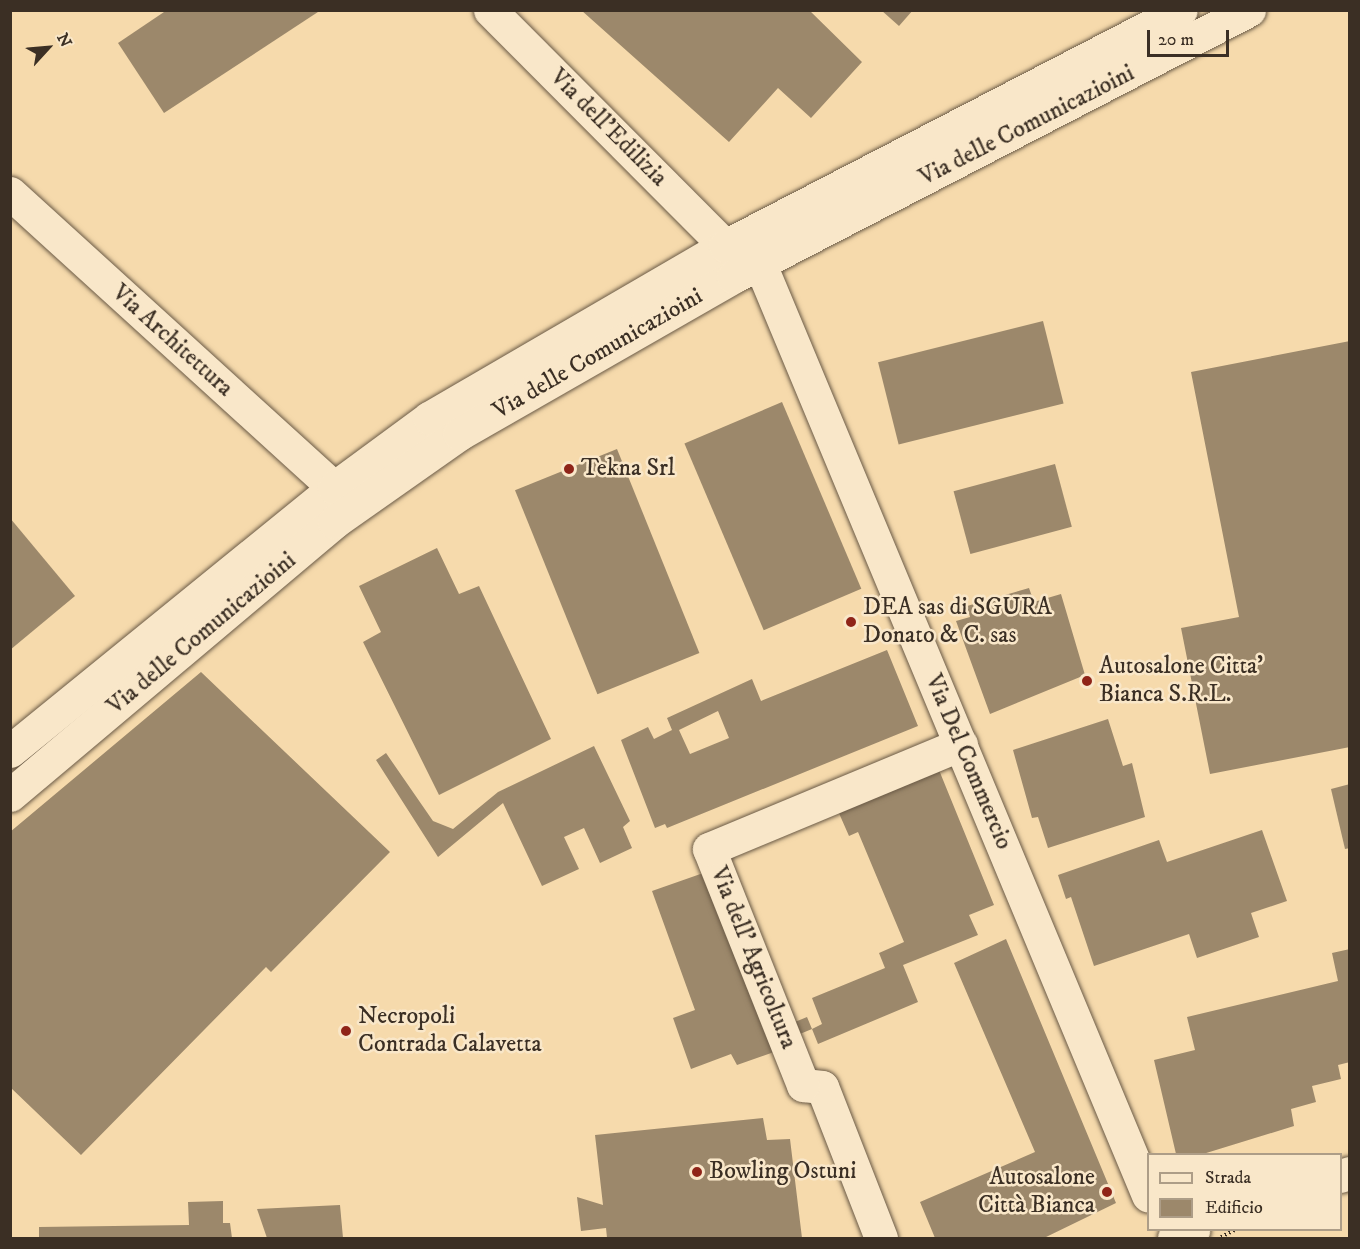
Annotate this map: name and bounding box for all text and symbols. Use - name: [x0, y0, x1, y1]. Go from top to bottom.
- north arrow: [18, 18, 78, 78]
- scale bar: [1150, 18, 1232, 56]
- text: 20 m: [1158, 29, 1194, 51]
- text: N: [52, 30, 76, 50]
- street label: Via delle Comunicazioini: [915, 59, 1139, 193]
- street label: Via dell'Edilizia: [543, 63, 673, 193]
- street label: Via Architettura: [105, 279, 239, 403]
- street label: Via delle Comunicazioini: [488, 282, 708, 426]
- place label: Tekna Srl: [581, 455, 675, 483]
- marker: Tekna Srl: [562, 462, 576, 476]
- street label: Via delle Comunicazioini: [102, 547, 302, 721]
- place label: DEA sas di SGURA Donato & C. sas: [863, 594, 1052, 650]
- marker: DEA sas di SGURA Donato & C. sas: [844, 615, 858, 629]
- place label: Autosalone Citta' Bianca S.R.L.: [1099, 653, 1263, 709]
- street label: Via Del Commercio: [918, 670, 1018, 854]
- marker: Autosalone Citta' Bianca S.R.L.: [1080, 674, 1094, 688]
- street label: Via dell' Agricoltura: [703, 863, 803, 1053]
- place label: Necropoli Contrada Calavetta: [358, 1003, 542, 1059]
- marker: Necropoli Contrada Calavetta: [339, 1024, 353, 1038]
- legend: [1147, 1153, 1342, 1231]
- place label: Bowling Ostuni: [709, 1158, 857, 1186]
- place label: Autosalone Città Bianca: [978, 1164, 1095, 1220]
- marker: Bowling Ostuni: [690, 1165, 704, 1179]
- text: Strada: [1205, 1167, 1251, 1189]
- marker: Autosalone Città Bianca: [1100, 1185, 1114, 1199]
- text: Edificio: [1205, 1197, 1263, 1219]

